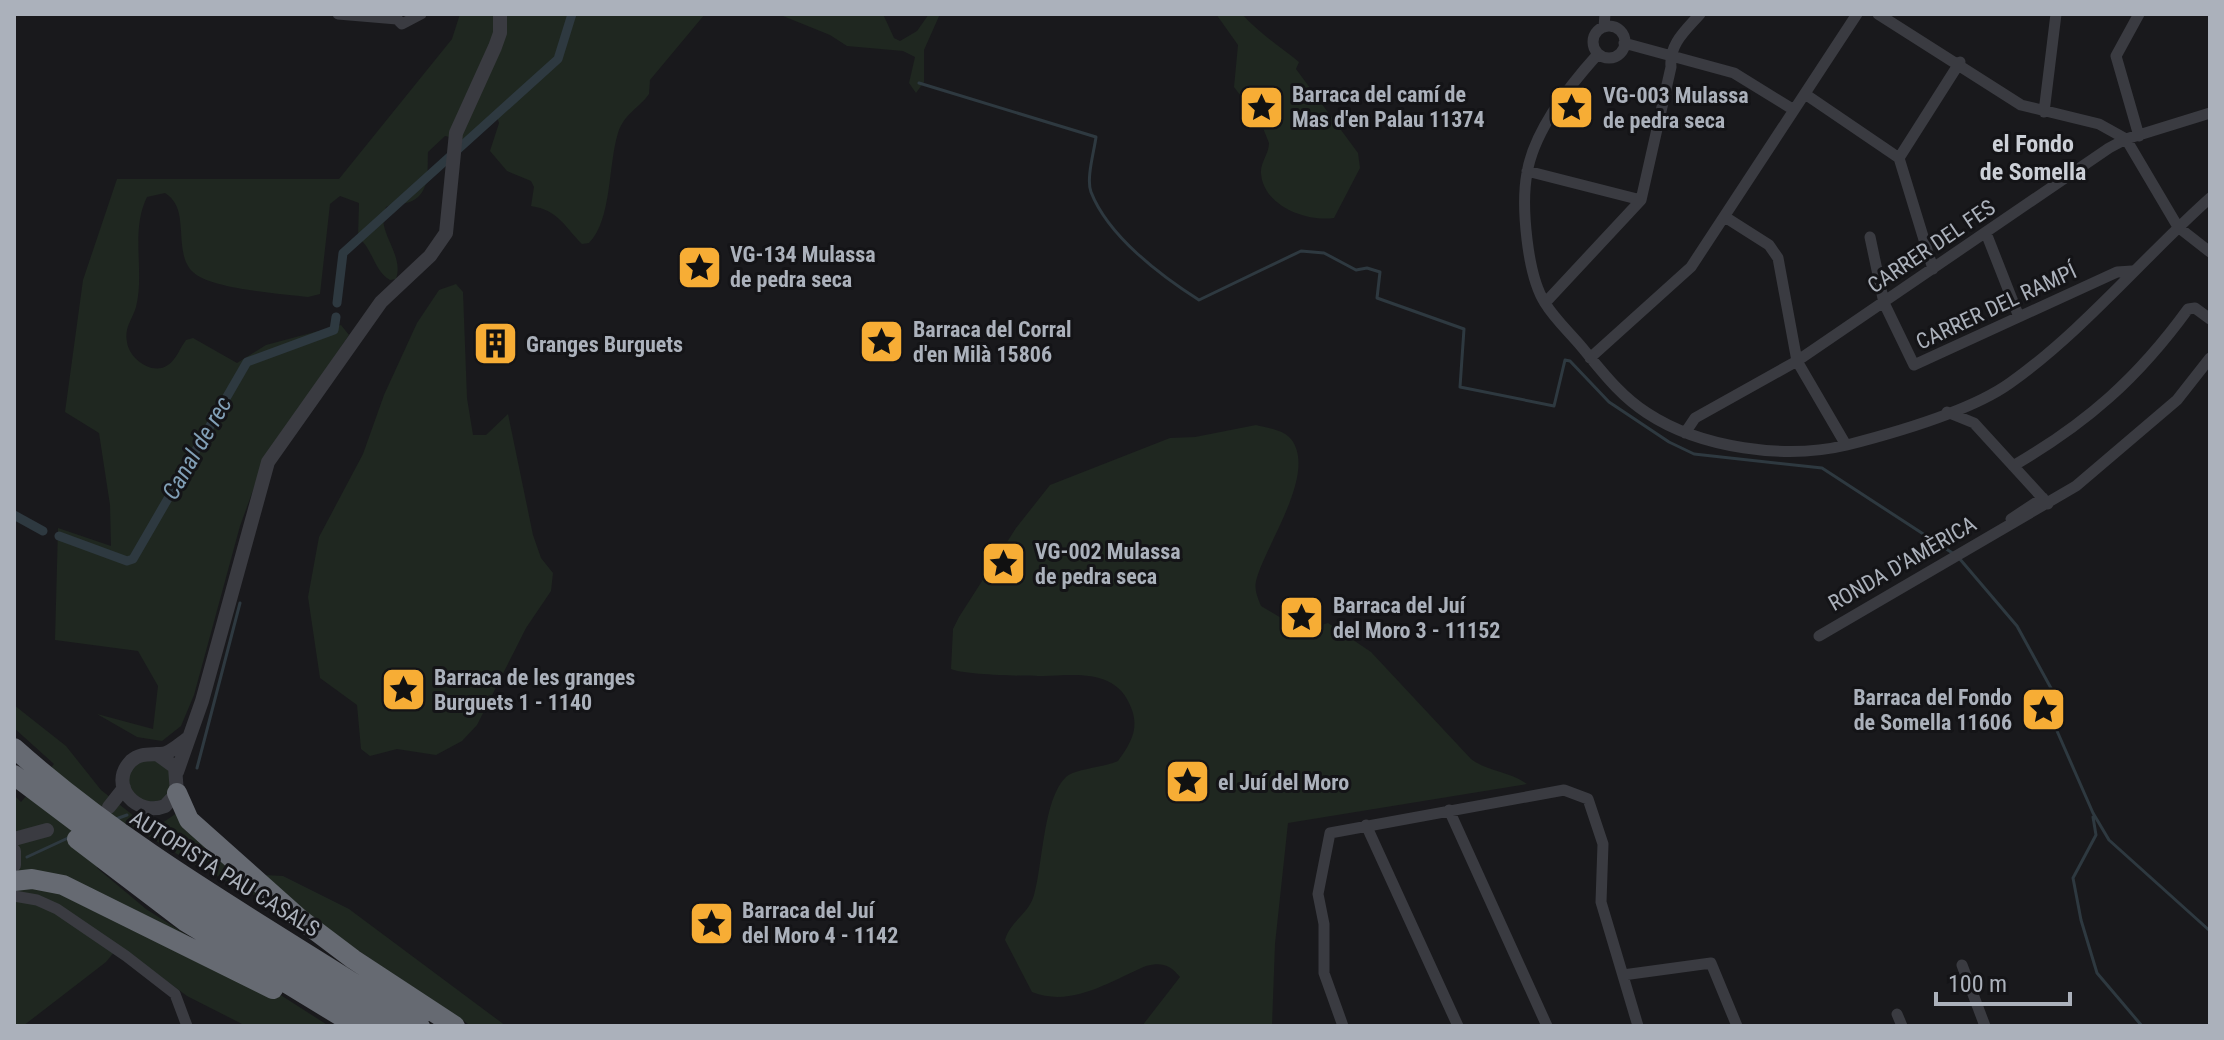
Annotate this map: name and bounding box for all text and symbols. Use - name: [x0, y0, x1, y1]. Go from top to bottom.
- place label: Barraca del camí de Mas d'en Palau 11374: [1292, 82, 1485, 132]
- place icon: Barraca del camí de Mas d'en Palau 11374: [1237, 83, 1285, 131]
- place label: VG-003 Mulassa de pedra seca: [1603, 83, 1749, 133]
- place icon: VG-003 Mulassa de pedra seca: [1548, 84, 1596, 132]
- district label: el Fondo de Somella: [1980, 130, 2086, 186]
- street label: CARRER DEL FES: [1863, 195, 2000, 298]
- place label: VG-134 Mulassa de pedra seca: [730, 242, 876, 292]
- place icon: VG-134 Mulassa de pedra seca: [675, 243, 723, 291]
- street label: CARRER DEL RAMPÍ: [1912, 258, 2082, 355]
- place label: Barraca del Corral d'en Milà 15806: [913, 317, 1072, 367]
- place icon: Barraca del Corral d'en Milà 15806: [858, 318, 906, 366]
- building icon: Granges Burguets: [471, 320, 519, 368]
- place label: Granges Burguets: [526, 332, 683, 357]
- water label: Canal de rec: [156, 391, 238, 504]
- street label: RONDA D'AMÈRICA: [1824, 511, 1981, 616]
- place label: VG-002 Mulassa de pedra seca: [1035, 539, 1181, 589]
- place icon: VG-002 Mulassa de pedra seca: [980, 540, 1028, 588]
- place label: Barraca del Juí del Moro 3 - 11152: [1333, 593, 1500, 643]
- place icon: Barraca del Juí del Moro 3 - 11152: [1278, 594, 1326, 642]
- place label: Barraca de les granges Burguets 1 - 1140: [434, 665, 635, 715]
- place icon: Barraca de les granges Burguets 1 - 1140: [379, 666, 427, 714]
- place label: Barraca del Fondo de Somella 11606: [1853, 685, 2012, 735]
- place icon: Barraca del Fondo de Somella 11606: [2019, 686, 2067, 734]
- place icon: el Juí del Moro: [1163, 758, 1211, 806]
- place label: el Juí del Moro: [1218, 770, 1349, 795]
- street label: AUTOPISTA PAU CASALS: [125, 805, 324, 942]
- place label: Barraca del Juí del Moro 4 - 1142: [742, 898, 898, 948]
- place icon: Barraca del Juí del Moro 4 - 1142: [687, 899, 735, 947]
- scale bar: [1936, 956, 2070, 1006]
- text: 100 m: [1948, 970, 2007, 998]

